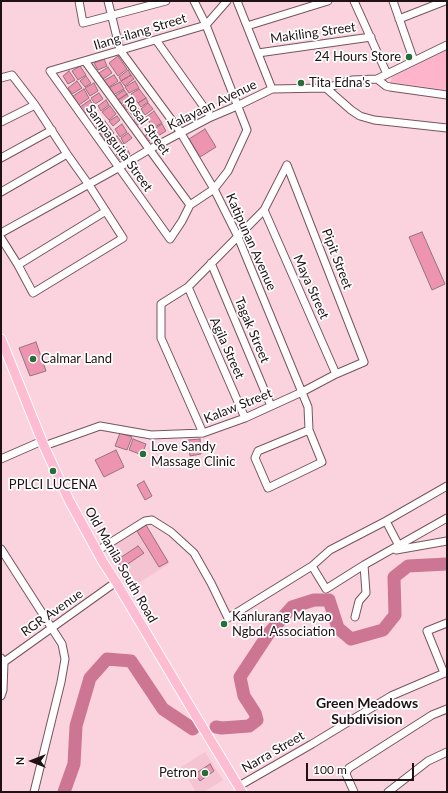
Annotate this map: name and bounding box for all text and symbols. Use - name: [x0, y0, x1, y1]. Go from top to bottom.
- street label: Ilang-ilang Street: [92, 10, 188, 54]
- street label: Makiling Street: [269, 19, 357, 47]
- place label: 24 Hours Store: [315, 49, 401, 65]
- marker: 24 Hours Store: [404, 52, 414, 62]
- place label: Tita Edna's: [309, 75, 370, 91]
- street label: Kalayaan Avenue: [165, 77, 259, 133]
- marker: Tita Edna's: [296, 78, 306, 88]
- street label: Rosal Street: [121, 94, 173, 158]
- street label: Sampaguita Street: [82, 101, 156, 195]
- street label: Katipunan Avenue: [223, 191, 279, 293]
- street label: Pipit Street: [318, 227, 356, 291]
- street label: Maya Street: [290, 252, 332, 322]
- street label: Tagak Street: [231, 295, 273, 365]
- street label: Agila Street: [206, 315, 248, 381]
- place label: Calmar Land: [41, 351, 112, 367]
- marker: Calmar Land: [28, 354, 38, 364]
- street label: Kalaw Street: [202, 385, 274, 427]
- place label: Love Sandy Massage Clinic: [151, 439, 235, 470]
- marker: Love Sandy Massage Clinic: [138, 449, 148, 459]
- marker: PPLCI LUCENA: [48, 466, 58, 476]
- place label: PPLCI LUCENA: [9, 477, 97, 493]
- street label: Old Manila South Road: [81, 504, 161, 626]
- street label: RGR Avenue: [18, 586, 86, 640]
- place label: Kanlurang Mayao Ngbd. Association: [232, 609, 335, 640]
- marker: Kanlurang Mayao Ngbd. Association: [219, 619, 229, 629]
- district label: Green Meadows Subdivision: [316, 695, 418, 728]
- street label: Narra Street: [239, 728, 307, 776]
- north arrow: [12, 741, 52, 781]
- scale bar: [308, 755, 416, 781]
- text: N: [13, 757, 26, 765]
- text: 100 m: [313, 762, 347, 777]
- place label: Petron: [159, 765, 197, 781]
- marker: Petron: [200, 768, 210, 778]

